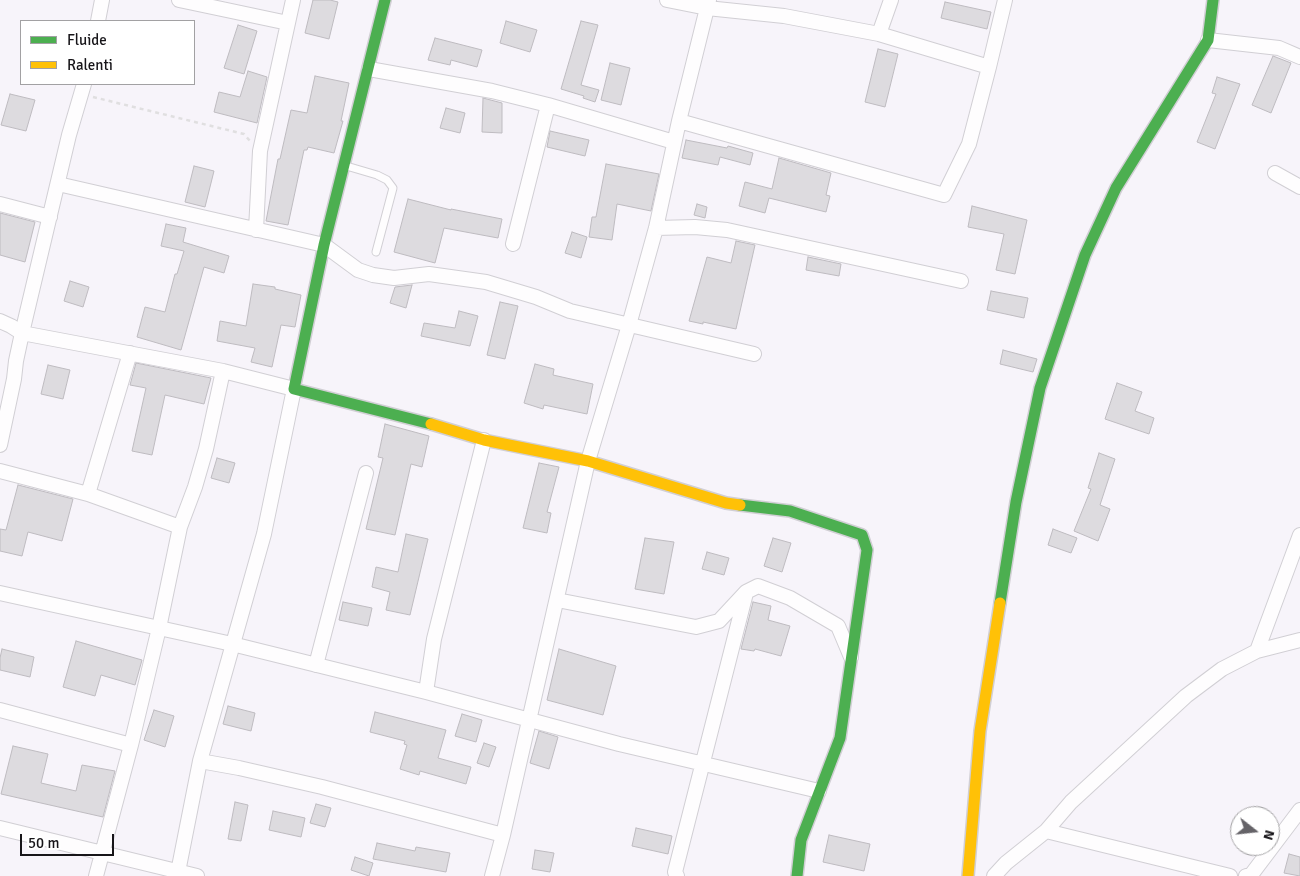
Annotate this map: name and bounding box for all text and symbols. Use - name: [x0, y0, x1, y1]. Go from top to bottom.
- legend: [20, 20, 195, 85]
- text: Fluide: [67, 31, 107, 49]
- text: Ralenti: [67, 56, 113, 74]
- north arrow: [1230, 806, 1280, 856]
- scale bar: [22, 824, 116, 856]
- text: N: [1259, 828, 1278, 842]
- text: 50 m: [28, 834, 59, 852]

